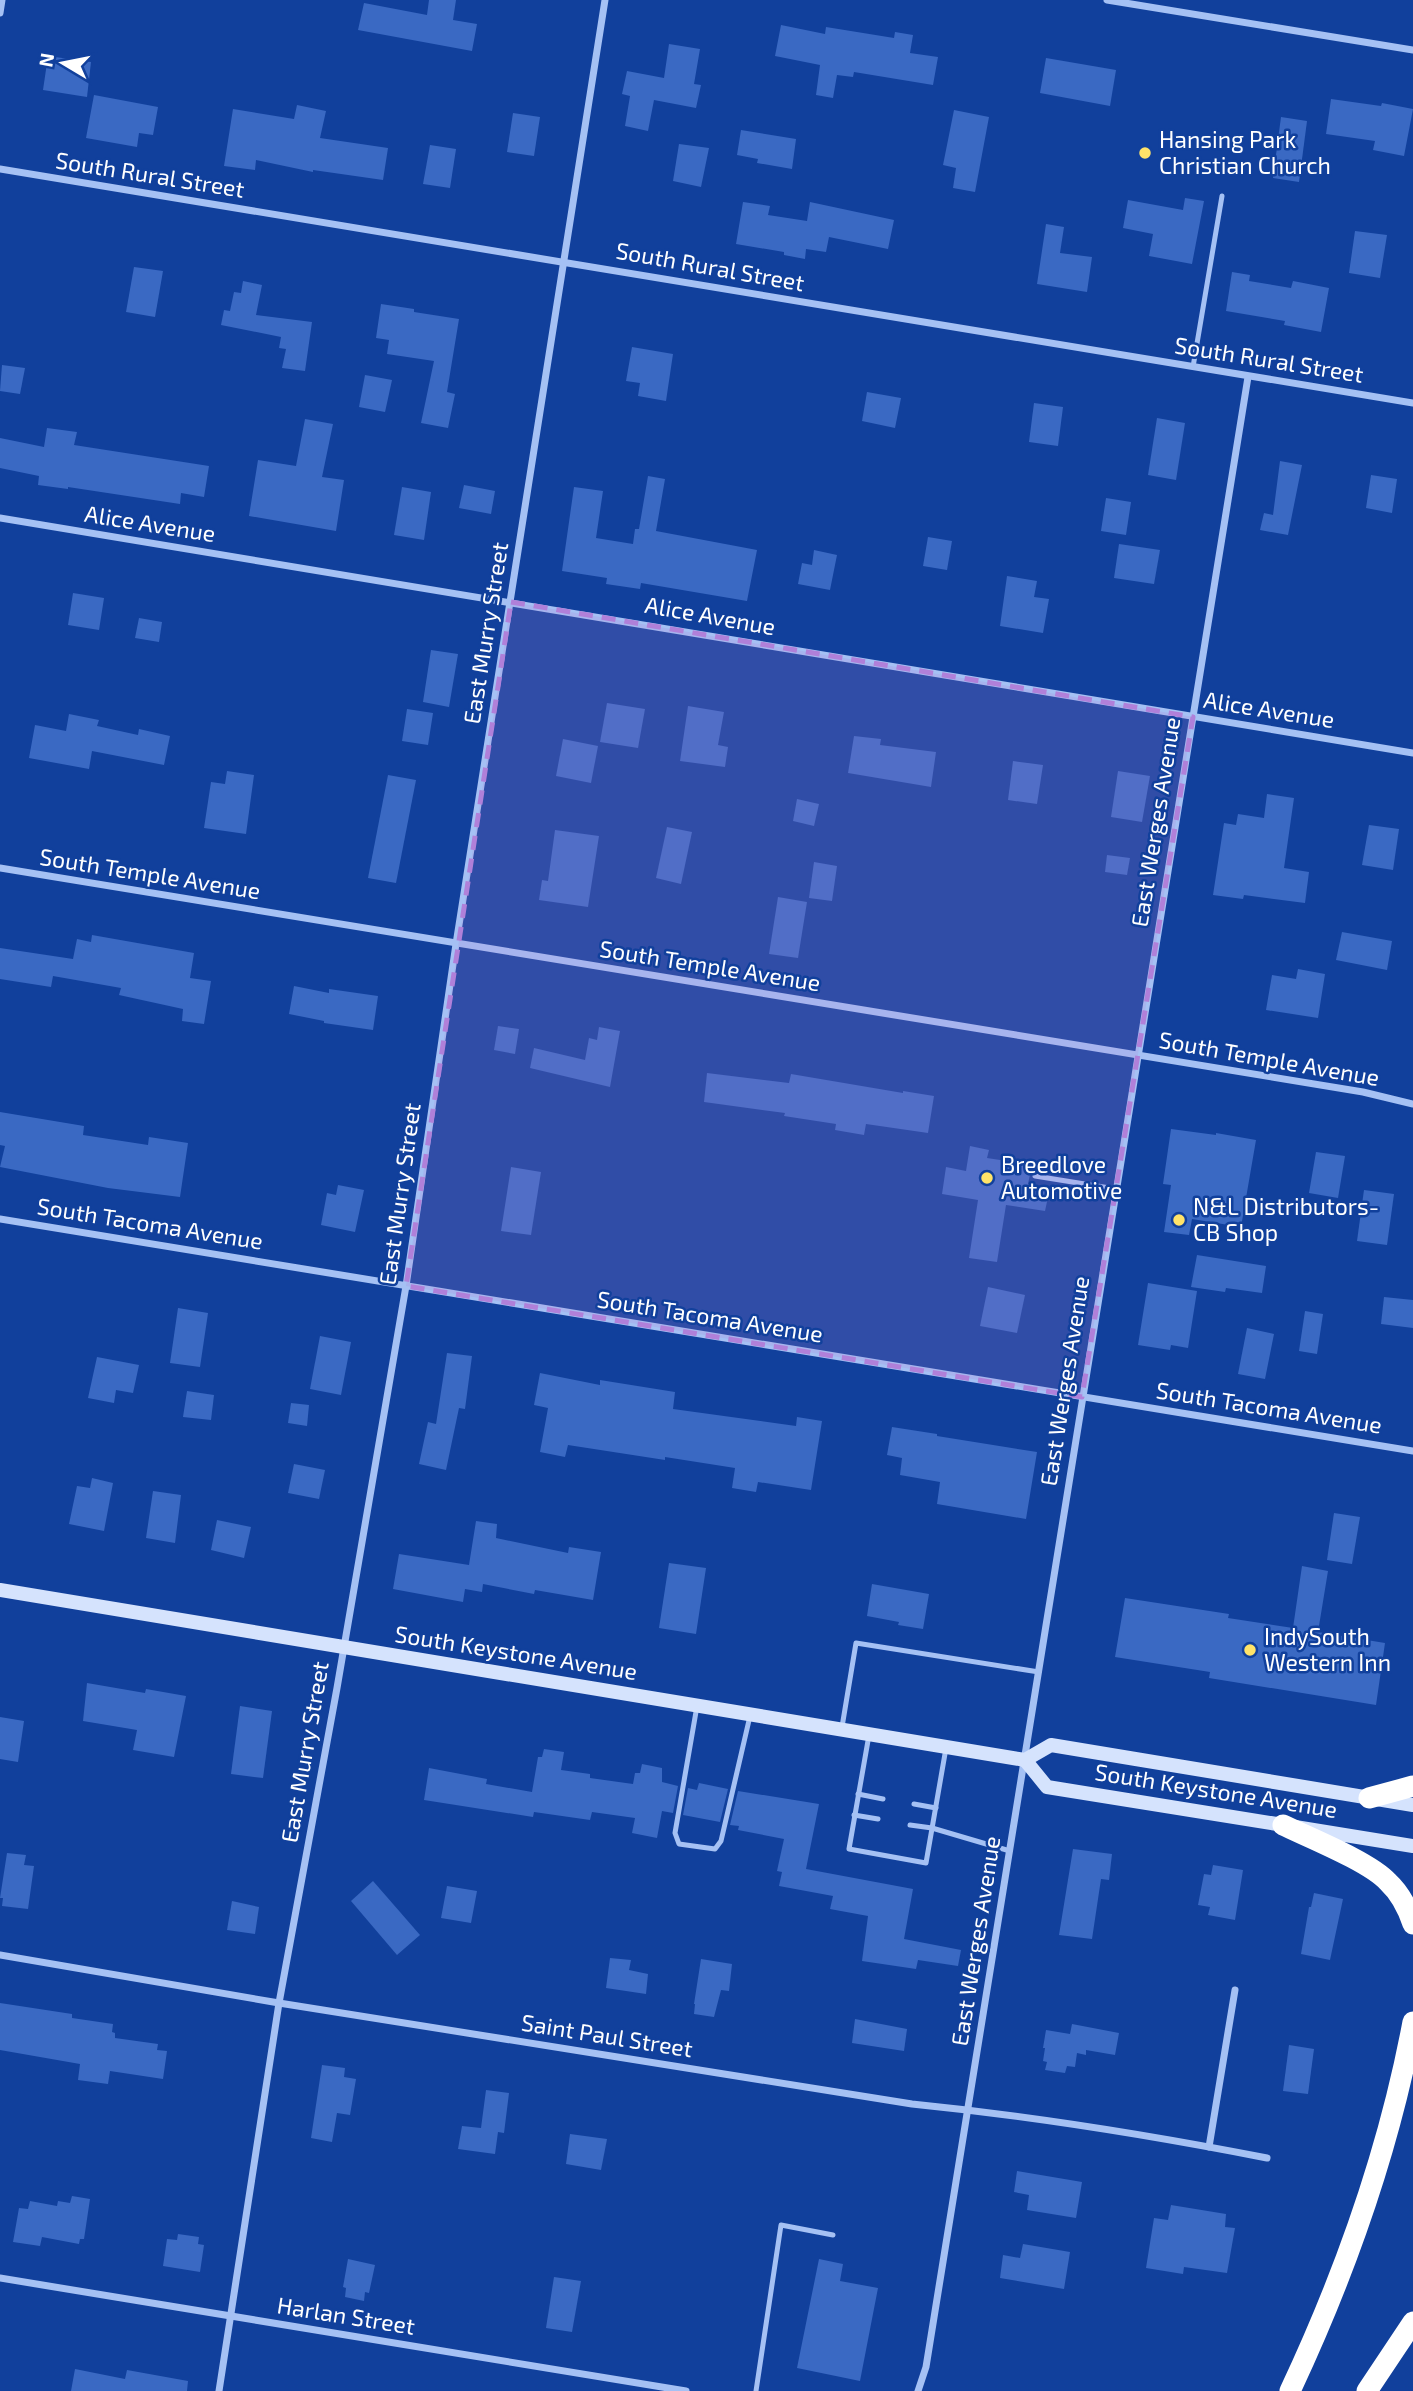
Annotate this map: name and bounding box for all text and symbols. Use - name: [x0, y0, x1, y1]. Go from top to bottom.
- north arrow: [28, 28, 98, 98]
- text: N: [33, 51, 58, 69]
- place label: Hansing Park Christian Church: [1159, 125, 1331, 179]
- street label: South Rural Street: [54, 145, 247, 203]
- marker: Hansing Park Christian Church: [1137, 145, 1153, 161]
- street label: South Rural Street: [614, 236, 807, 296]
- street label: South Rural Street: [1173, 330, 1366, 388]
- street label: Alice Avenue: [83, 499, 217, 547]
- street label: East Murry Street: [457, 540, 513, 726]
- street label: Alice Avenue: [643, 590, 778, 640]
- street label: Alice Avenue: [1202, 685, 1336, 733]
- street label: East Werges Avenue: [1125, 715, 1185, 929]
- street label: South Temple Avenue: [38, 842, 263, 904]
- street label: South Temple Avenue: [598, 934, 823, 996]
- street label: South Temple Avenue: [1157, 1025, 1382, 1091]
- street label: East Murry Street: [372, 1101, 426, 1287]
- place label: Breedlove Automotive: [1001, 1150, 1122, 1204]
- marker: Breedlove Automotive: [979, 1170, 995, 1186]
- street label: South Tacoma Avenue: [35, 1191, 265, 1255]
- place label: N&L Distributors- CB Shop: [1193, 1192, 1379, 1246]
- marker: N&L Distributors- CB Shop: [1171, 1212, 1187, 1228]
- street label: East Werges Avenue: [1034, 1274, 1094, 1488]
- street label: South Tacoma Avenue: [595, 1284, 825, 1348]
- street label: South Tacoma Avenue: [1154, 1375, 1384, 1439]
- street label: South Keystone Avenue: [393, 1619, 639, 1685]
- place label: IndySouth Western Inn: [1264, 1622, 1391, 1676]
- marker: IndySouth Western Inn: [1242, 1642, 1258, 1658]
- street label: East Murry Street: [274, 1659, 334, 1845]
- street label: South Keystone Avenue: [1093, 1757, 1339, 1823]
- street label: East Werges Avenue: [945, 1834, 1005, 2048]
- street label: Saint Paul Street: [520, 2008, 695, 2062]
- street label: Harlan Street: [275, 2290, 417, 2340]

